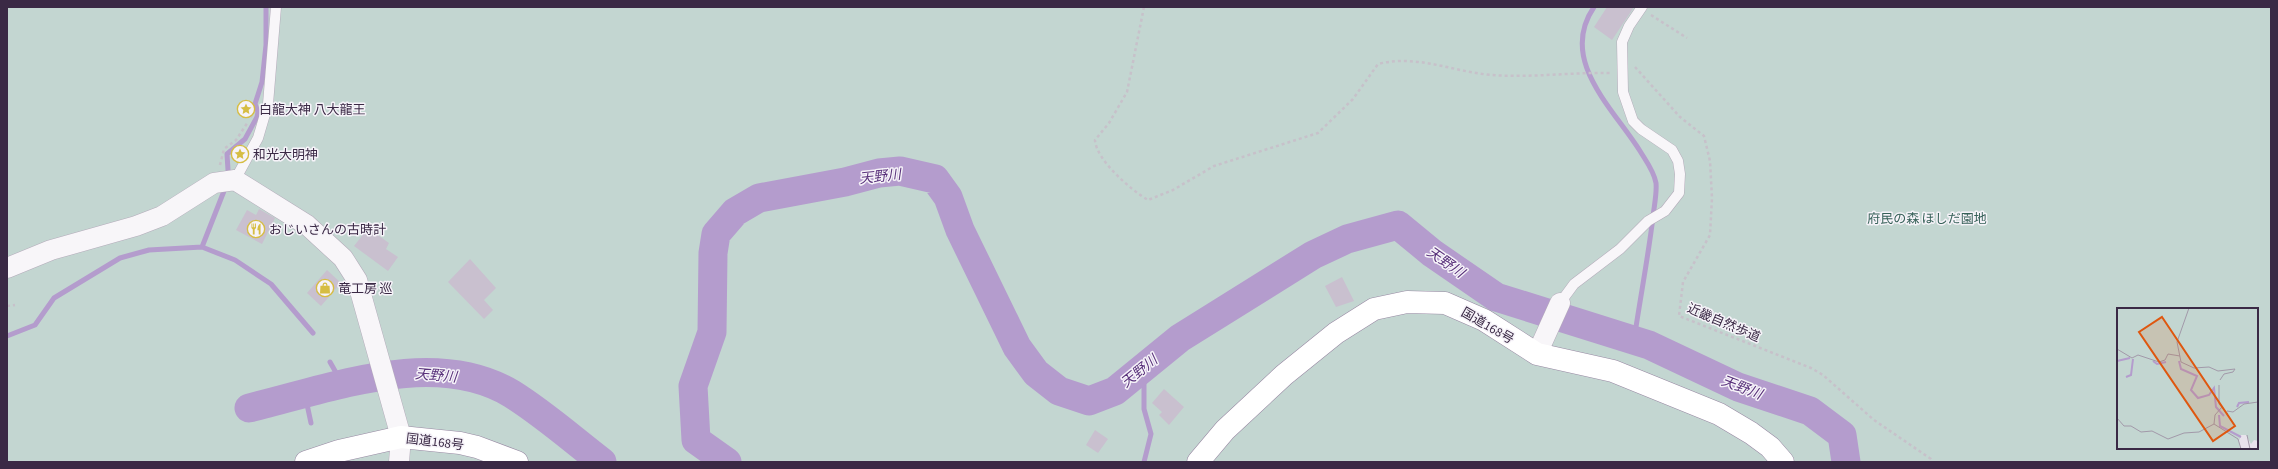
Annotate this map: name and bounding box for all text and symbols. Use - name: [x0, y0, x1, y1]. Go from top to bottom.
- place icon: 白龍大神 八大龍王: [236, 99, 256, 119]
- place label: 白龍大神 八大龍王: [259, 101, 366, 119]
- place icon: 和光大明神: [230, 144, 250, 164]
- place label: 和光大明神: [253, 146, 318, 164]
- water label: 天野川: [858, 165, 904, 189]
- park label: 府民の森 ほしだ園地: [1867, 210, 1987, 228]
- restaurant icon: おじいさんの古時計: [246, 219, 266, 239]
- place label: おじいさんの古時計: [269, 221, 386, 239]
- water label: 天野川: [1422, 243, 1470, 284]
- shop icon: 竜工房 巡: [315, 278, 335, 298]
- place label: 竜工房 巡: [338, 280, 393, 298]
- street label: 近畿自然歩道: [1684, 299, 1763, 346]
- street label: 国道168号: [1458, 303, 1517, 348]
- inset map: [2117, 308, 2258, 449]
- water label: 天野川: [1117, 350, 1164, 393]
- water label: 天野川: [414, 364, 460, 388]
- water label: 天野川: [1718, 371, 1767, 406]
- street label: 国道168号: [405, 430, 465, 454]

